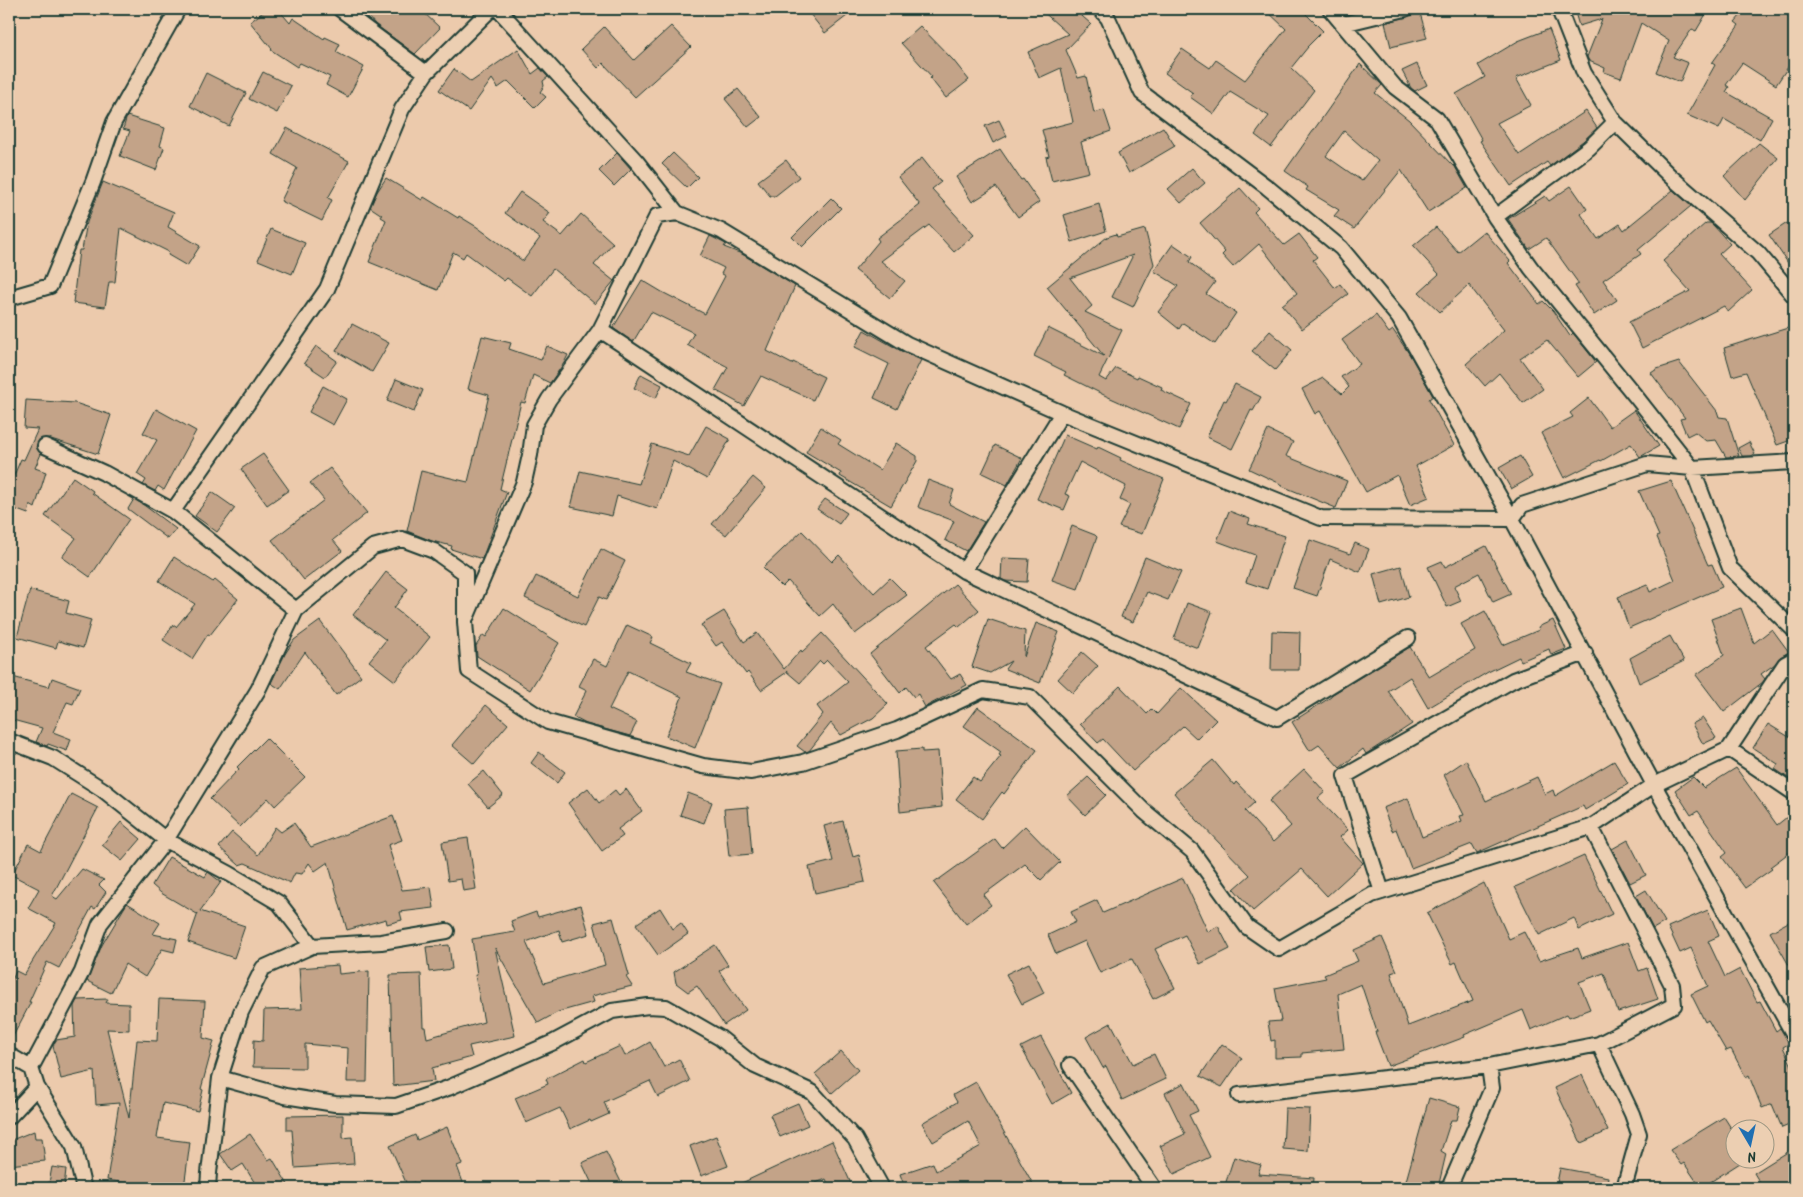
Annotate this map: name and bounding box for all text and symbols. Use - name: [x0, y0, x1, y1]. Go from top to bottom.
- north arrow: [1726, 1120, 1776, 1170]
- text: N: [1746, 1144, 1758, 1167]

